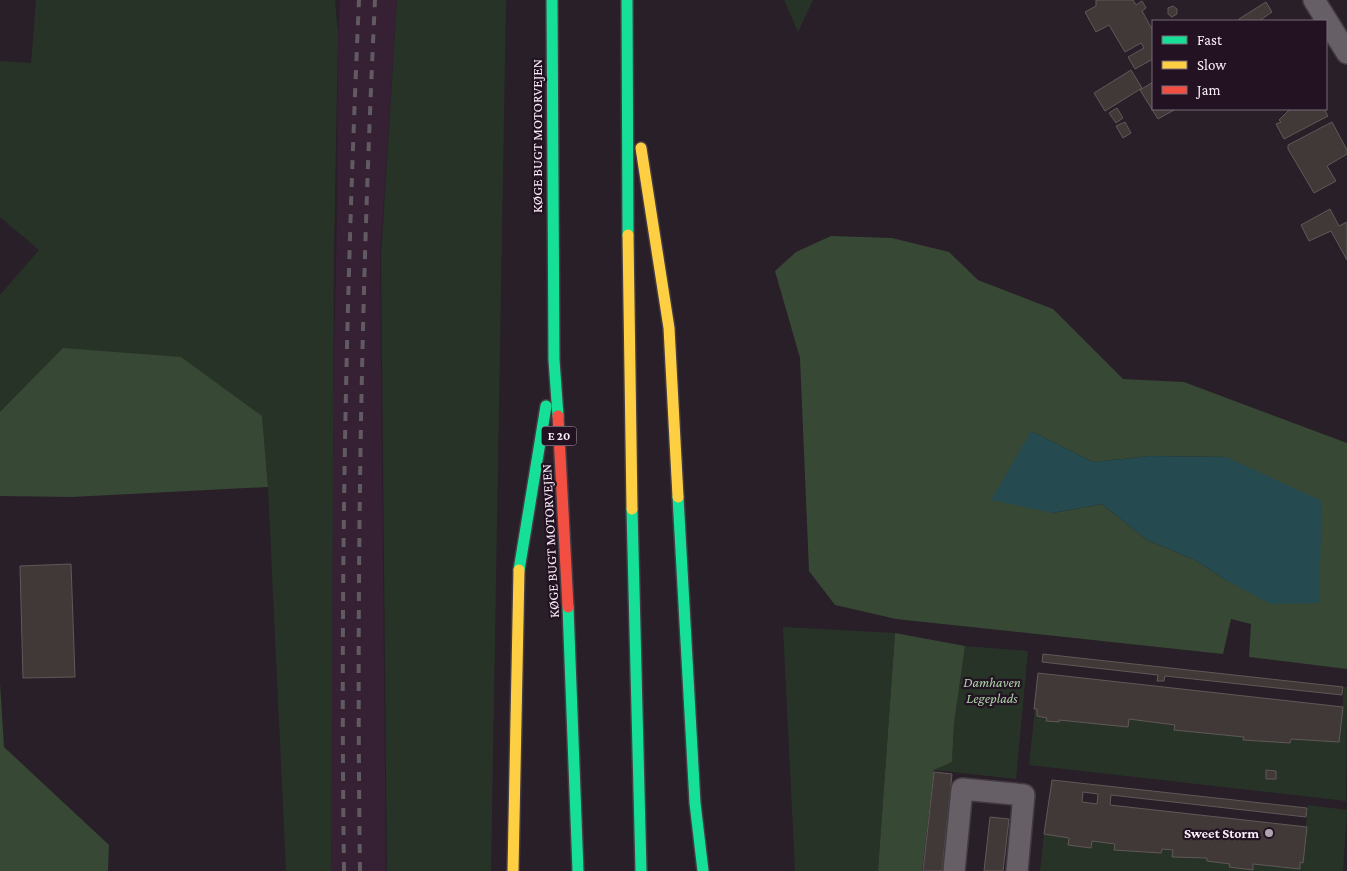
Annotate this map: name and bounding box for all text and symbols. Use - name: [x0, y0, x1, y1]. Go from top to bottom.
- legend: [1152, 20, 1327, 110]
- text: Fast: [1197, 32, 1223, 48]
- text: Slow: [1197, 57, 1227, 73]
- street label: KØGE BUGT MOTORVEJEN: [529, 59, 545, 213]
- text: Jam: [1195, 82, 1220, 99]
- road number: E 20: [542, 426, 576, 446]
- street label: KØGE BUGT MOTORVEJEN: [538, 464, 562, 618]
- park label: Damhaven Legeplads: [963, 674, 1021, 706]
- place label: Sweet Storm: [1184, 825, 1259, 841]
- marker: Sweet Storm: [1263, 827, 1275, 839]

